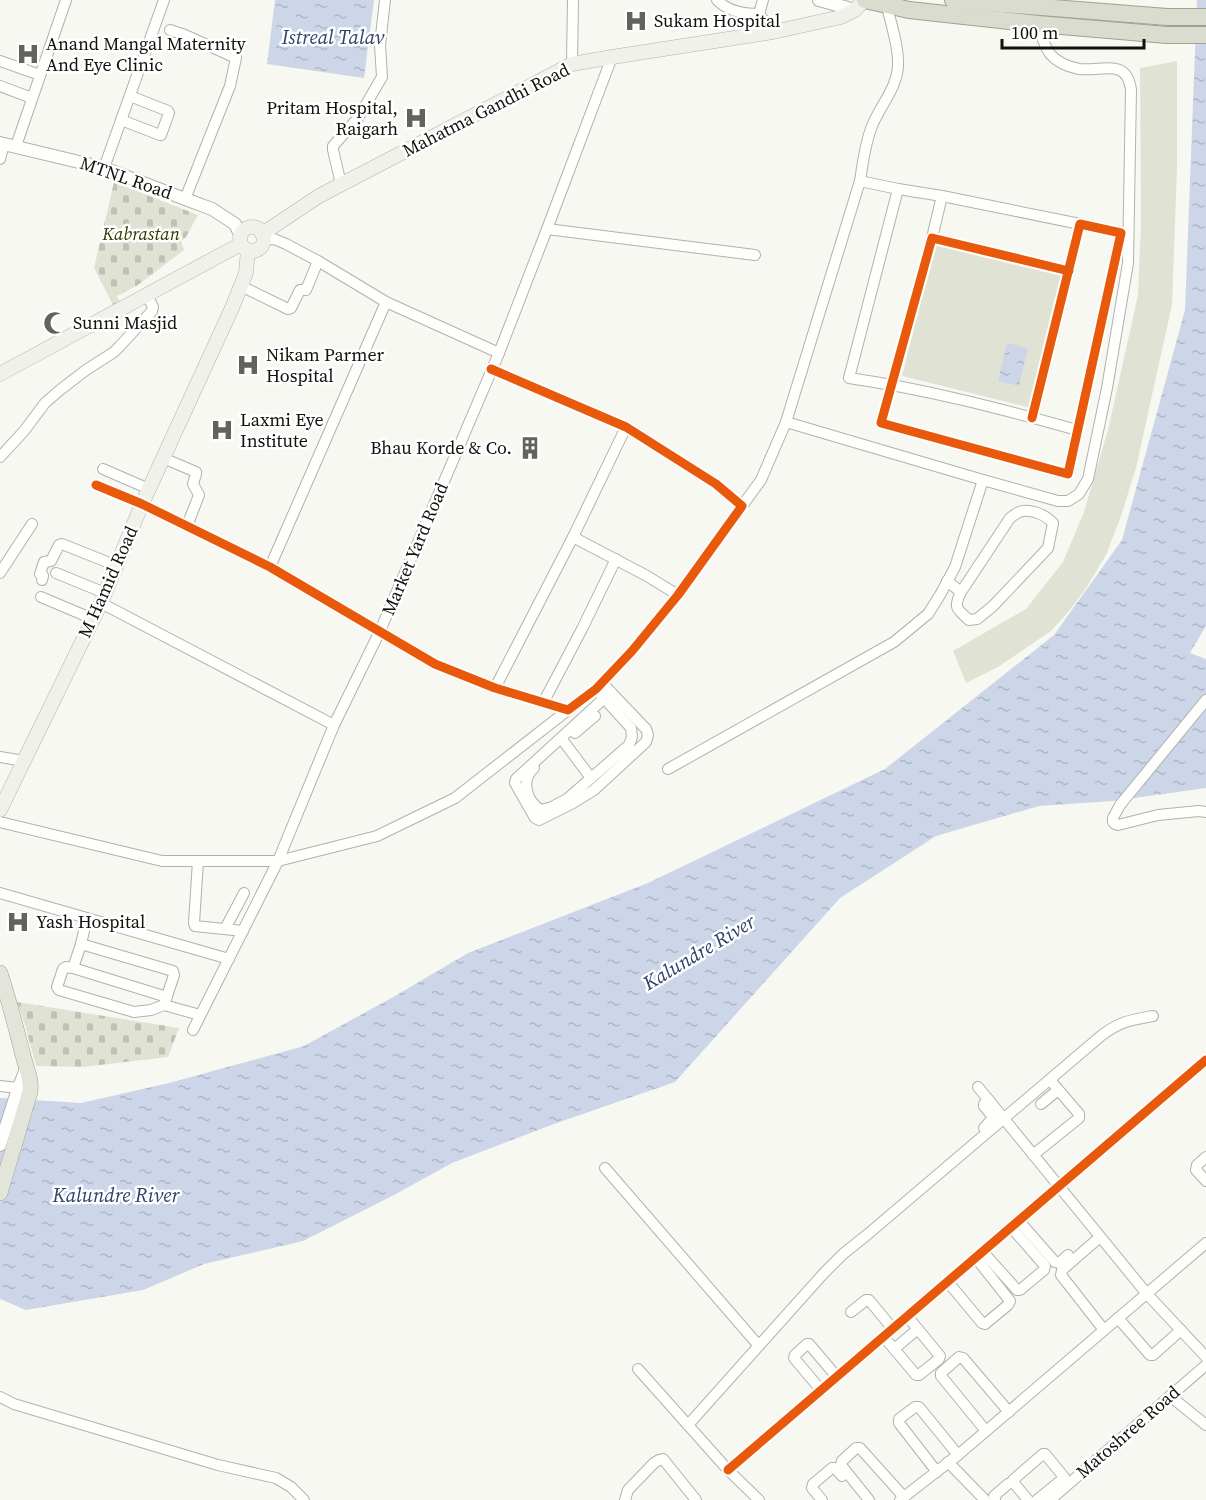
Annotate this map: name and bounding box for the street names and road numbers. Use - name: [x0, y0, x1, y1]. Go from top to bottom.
- street label: Mahatma Gandhi Road: [398, 57, 573, 162]
- street label: MTNL Road: [77, 150, 176, 205]
- street label: Market Yard Road: [375, 478, 454, 619]
- street label: M Hamid Road: [72, 522, 143, 642]
- street label: Matoshree Road: [1070, 1380, 1185, 1484]

